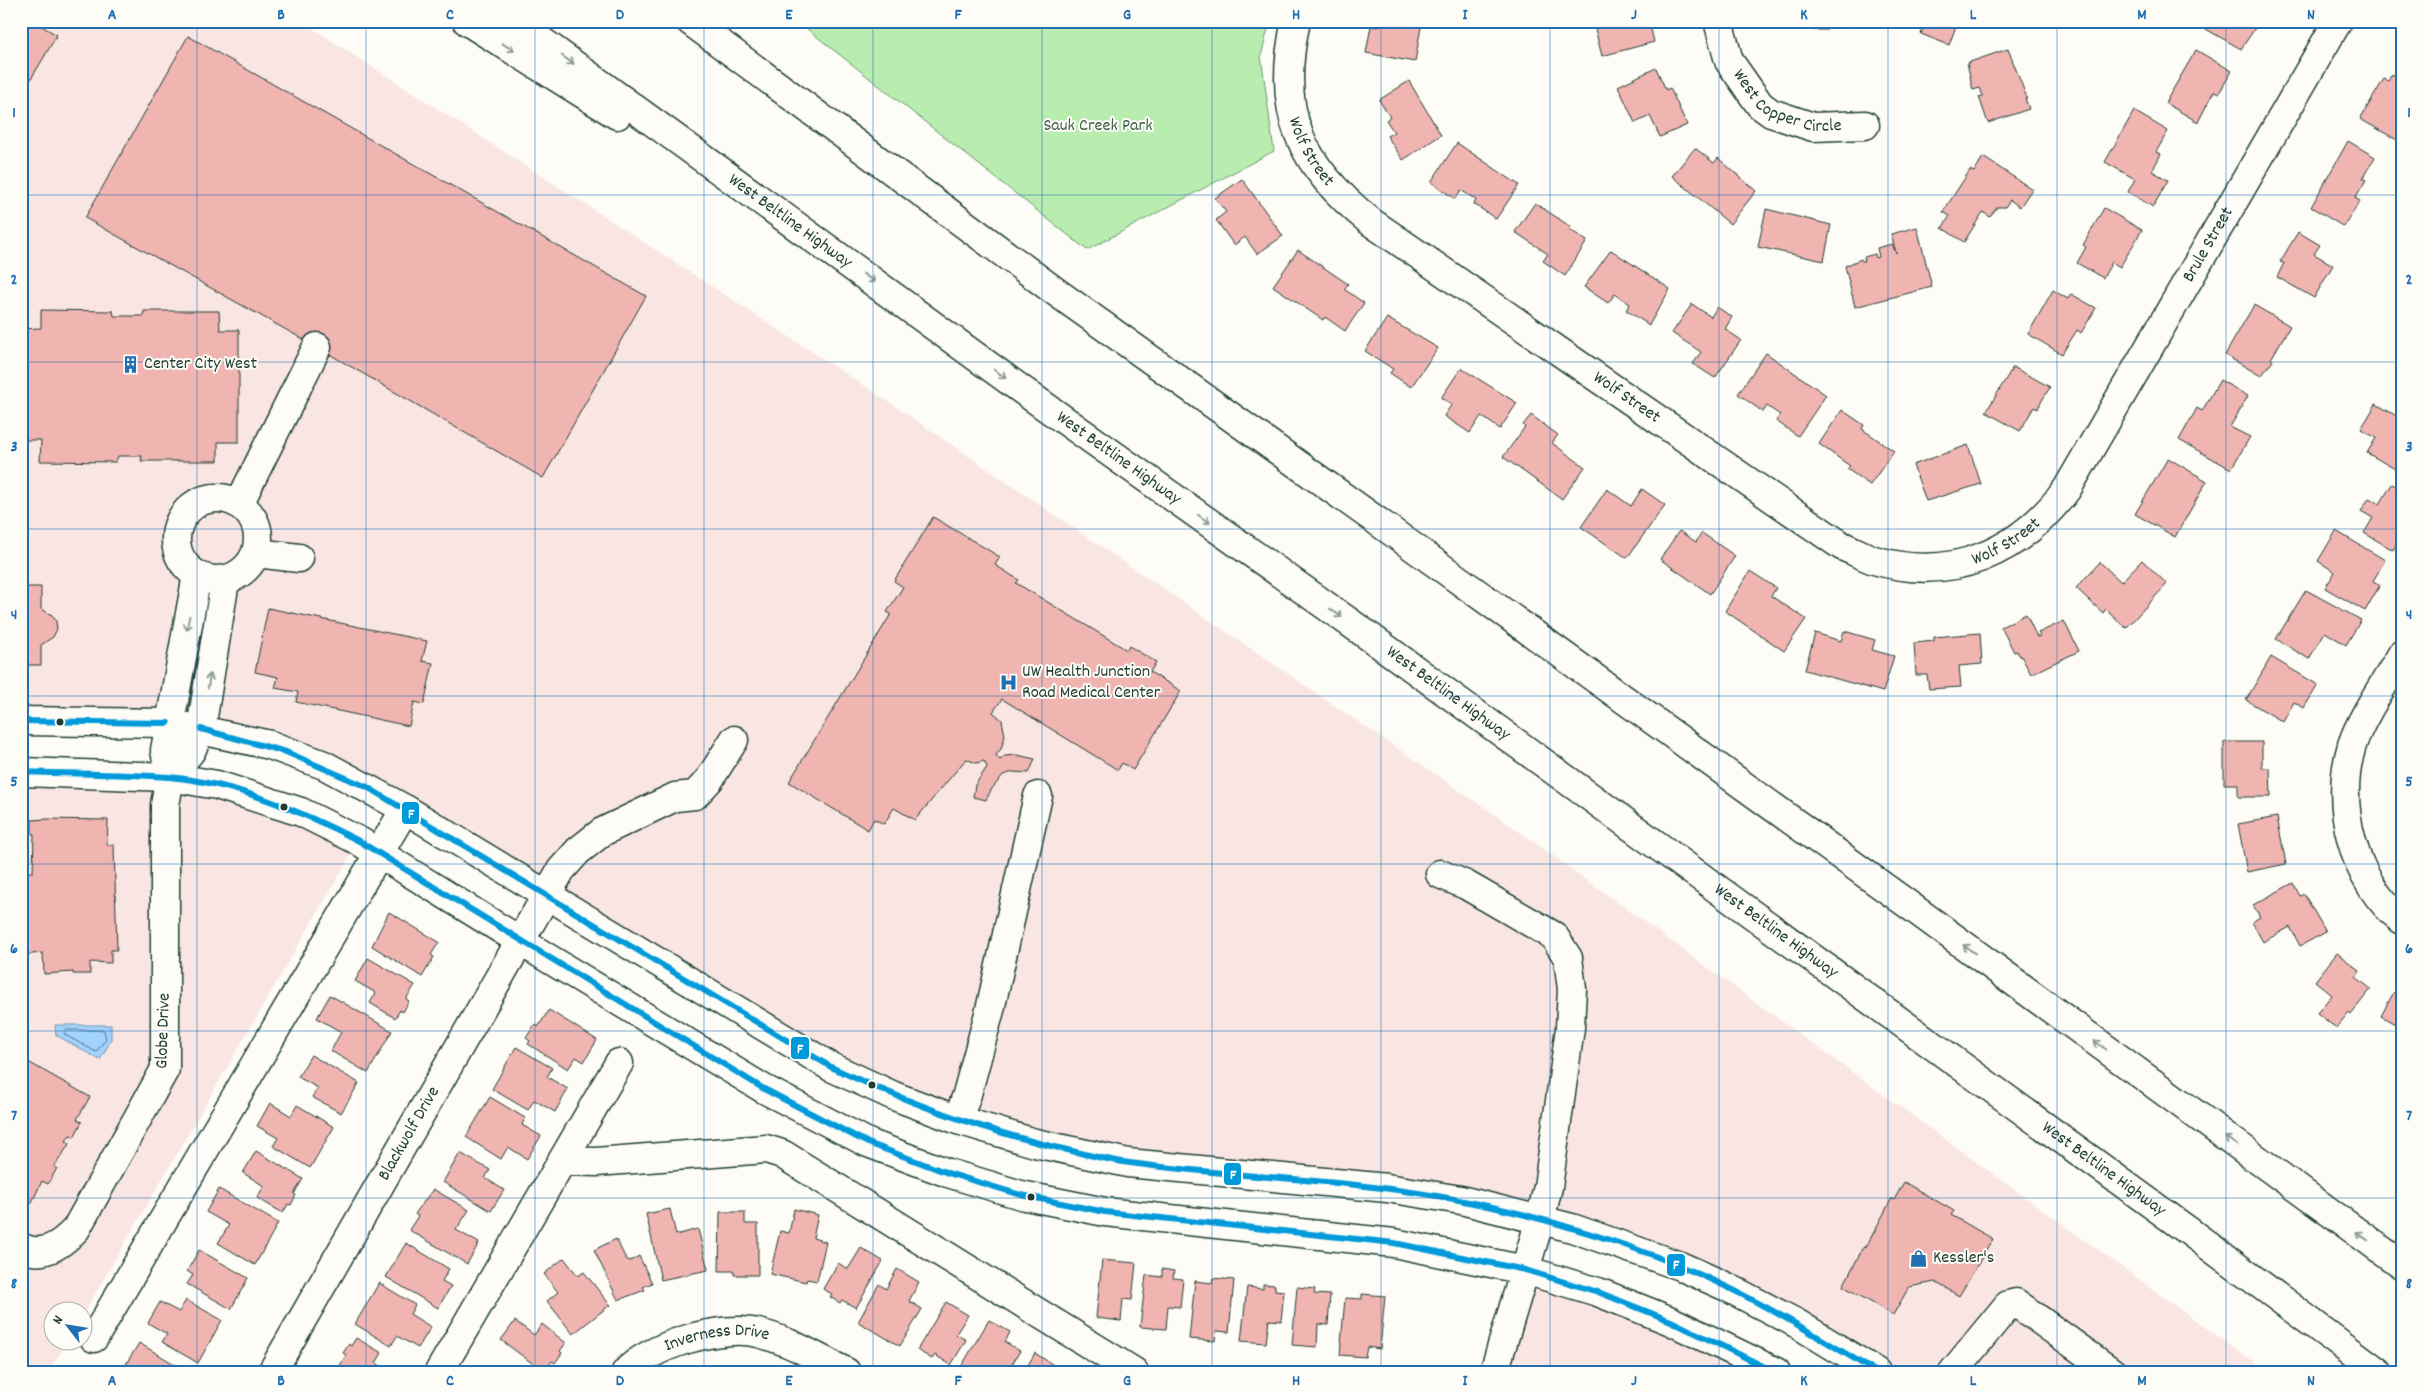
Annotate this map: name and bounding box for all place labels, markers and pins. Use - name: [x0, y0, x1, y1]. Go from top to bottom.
- place label: Center City West: [144, 352, 258, 377]
- building icon: Center City West: [120, 354, 140, 374]
- place label: UW Health Junction Road Medical Center: [1022, 660, 1161, 706]
- hospital icon: UW Health Junction Road Medical Center: [998, 672, 1018, 692]
- unlabelled marker: [55, 717, 65, 727]
- unlabelled marker: [279, 802, 289, 812]
- unlabelled marker: [867, 1080, 877, 1090]
- unlabelled marker: [1026, 1192, 1036, 1202]
- place label: Kessler's: [1933, 1246, 1994, 1271]
- shop icon: Kessler's: [1909, 1248, 1929, 1268]

